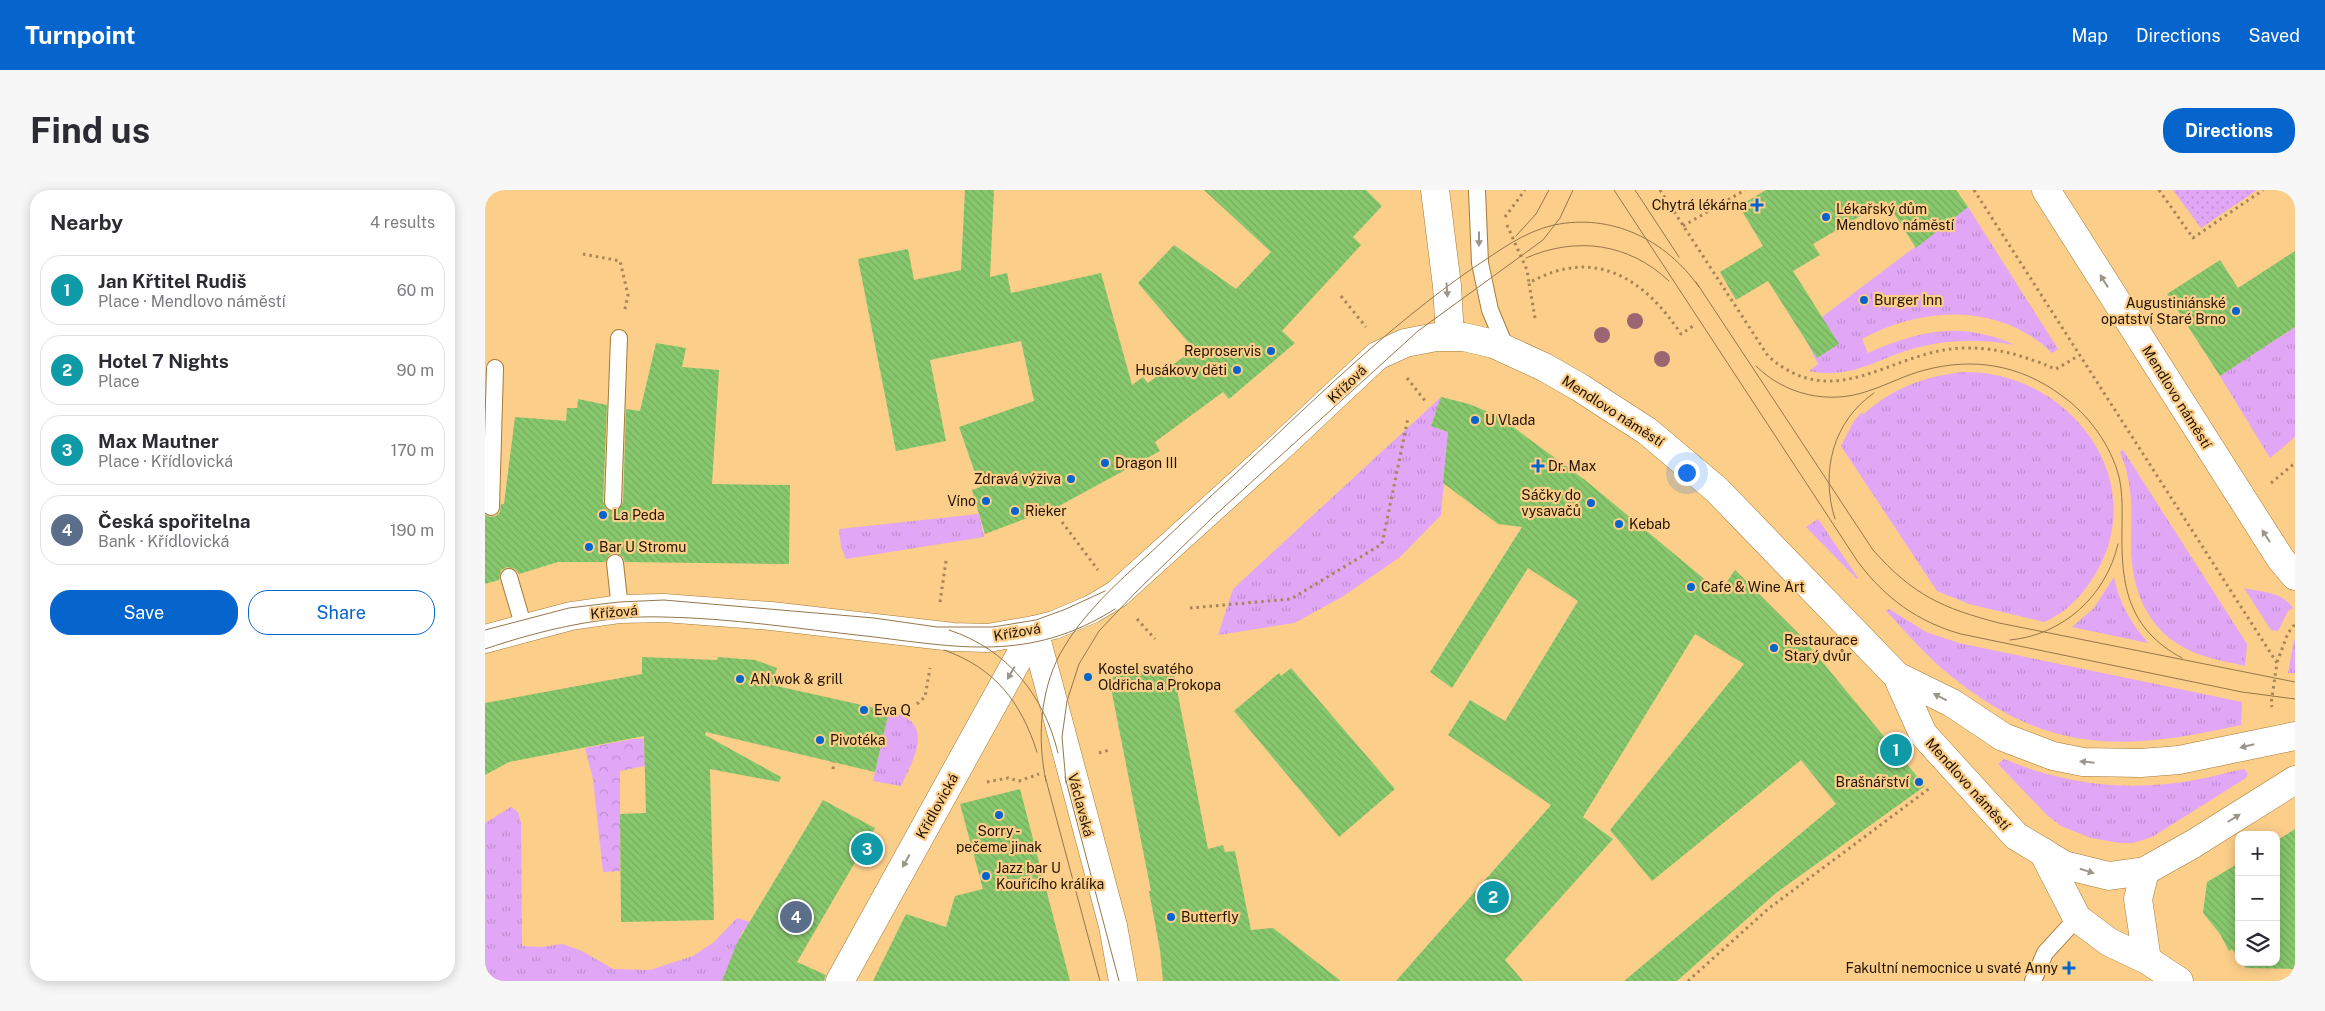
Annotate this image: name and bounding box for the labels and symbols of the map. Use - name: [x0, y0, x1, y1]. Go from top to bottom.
- place label: Chytrá lékárna: [1652, 197, 1747, 213]
- marker: Chytrá lékárna: [1751, 199, 1763, 211]
- place label: Lékařský dům Mendlovo náměstí: [1836, 201, 1955, 233]
- marker: Lékařský dům Mendlovo náměstí: [1820, 211, 1832, 223]
- one-way arrow: [1474, 231, 1482, 247]
- one-way arrow: [2099, 275, 2108, 288]
- one-way arrow: [1444, 283, 1452, 299]
- place label: Burger Inn: [1874, 292, 1942, 308]
- marker: Burger Inn: [1858, 294, 1870, 306]
- place label: Augustiniánské opatství Staré Brno: [2101, 295, 2226, 327]
- marker: Augustiniánské opatství Staré Brno: [2230, 305, 2242, 317]
- place label: Reproservis: [1184, 343, 1261, 359]
- street label: Mendlovo náměstí: [2139, 343, 2215, 452]
- marker: Reproservis: [1265, 345, 1277, 357]
- place label: Husákovy děti: [1135, 362, 1227, 378]
- street label: Křížová: [1324, 362, 1370, 406]
- marker: Husákovy děti: [1231, 364, 1243, 376]
- street label: Mendlovo náměstí: [1559, 372, 1667, 450]
- place label: U Vlada: [1485, 412, 1535, 428]
- marker: U Vlada: [1469, 414, 1481, 426]
- place label: Dragon III: [1115, 455, 1177, 471]
- marker: Dragon III: [1099, 457, 1111, 469]
- place label: Dr. Max: [1548, 458, 1597, 474]
- marker: Dr. Max: [1532, 460, 1544, 472]
- your location: [1674, 460, 1700, 486]
- place label: Zdravá výživa: [974, 471, 1061, 487]
- marker: Zdravá výživa: [1065, 473, 1077, 485]
- place label: Sáčky do vysavačů: [1521, 487, 1581, 519]
- place label: Víno: [947, 493, 976, 509]
- marker: Víno: [980, 495, 992, 507]
- marker: Sáčky do vysavačů: [1585, 497, 1597, 509]
- place label: Rieker: [1025, 503, 1067, 519]
- marker: Rieker: [1009, 505, 1021, 517]
- place label: La Peda: [613, 507, 665, 523]
- marker: La Peda: [597, 509, 609, 521]
- place label: Kebab: [1629, 516, 1670, 532]
- marker: Kebab: [1613, 518, 1625, 530]
- one-way arrow: [2261, 530, 2271, 543]
- place label: Bar U Stromu: [599, 539, 686, 555]
- marker: Bar U Stromu: [583, 541, 595, 553]
- place label: Cafe & Wine Art: [1701, 579, 1805, 595]
- marker: Cafe & Wine Art: [1685, 581, 1697, 593]
- street label: Křížová: [590, 602, 638, 622]
- street label: Křížová: [992, 620, 1042, 644]
- place label: Restaurace Starý dvůr: [1784, 632, 1858, 664]
- marker: Restaurace Starý dvůr: [1768, 642, 1780, 654]
- place label: Kostel svatého Oldřicha a Prokopa: [1098, 661, 1221, 693]
- one-way arrow: [1006, 666, 1015, 680]
- place label: AN wok & grill: [750, 671, 843, 687]
- marker: Kostel svatého Oldřicha a Prokopa: [1082, 671, 1094, 683]
- marker: AN wok & grill: [734, 673, 746, 685]
- one-way arrow: [1932, 693, 1947, 701]
- place label: Eva Q: [874, 702, 911, 718]
- marker: Eva Q: [858, 704, 870, 716]
- pin: 1: [1880, 731, 1912, 769]
- place label: Pivotéka: [830, 732, 886, 748]
- marker: Pivotéka: [814, 734, 826, 746]
- street label: Mendlovo náměstí: [1923, 735, 2014, 834]
- one-way arrow: [2240, 742, 2255, 750]
- one-way arrow: [2078, 758, 2094, 766]
- street label: Křídlovická: [913, 771, 961, 841]
- street label: Václavská: [1065, 771, 1097, 839]
- place label: Brašnářství: [1836, 774, 1910, 790]
- marker: Brašnářství: [1913, 776, 1925, 788]
- marker: Sorry - pečeme jinak: [993, 809, 1005, 821]
- one-way arrow: [2227, 814, 2241, 823]
- place label: Sorry - pečeme jinak: [956, 823, 1042, 855]
- pin: 3: [851, 830, 883, 868]
- one-way arrow: [902, 854, 911, 868]
- place label: Jazz bar U Kouřícího králíka: [996, 860, 1104, 892]
- one-way arrow: [2080, 868, 2095, 876]
- marker: Jazz bar U Kouřícího králíka: [980, 870, 992, 882]
- pin: 2: [1477, 878, 1509, 916]
- pin: 4: [780, 898, 812, 936]
- place label: Butterfly: [1181, 909, 1239, 925]
- marker: Butterfly: [1165, 911, 1177, 923]
- place label: Fakultní nemocnice u svaté Anny: [1845, 960, 2058, 976]
- marker: Fakultní nemocnice u svaté Anny: [2062, 961, 2076, 975]

